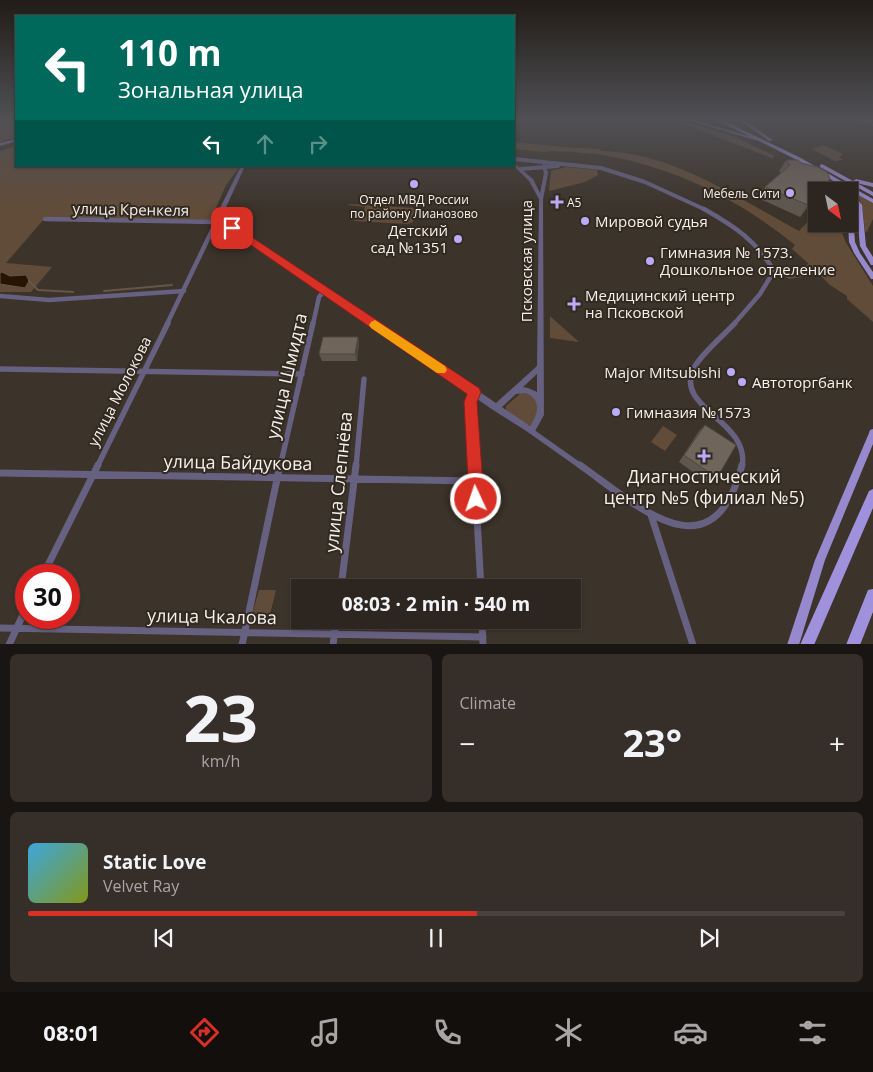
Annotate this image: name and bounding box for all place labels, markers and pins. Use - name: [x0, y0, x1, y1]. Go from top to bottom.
- marker: Отдел МВД России по району Лианозово: [408, 178, 420, 190]
- place label: Мебель Сити: [703, 185, 780, 202]
- marker: Мебель Сити: [784, 187, 796, 199]
- place label: Отдел МВД России по району Лианозово: [350, 191, 478, 222]
- place label: А5: [567, 194, 582, 211]
- marker: А5: [551, 196, 563, 208]
- pin: [211, 207, 253, 249]
- place label: Мировой судья: [595, 211, 708, 231]
- marker: Мировой судья: [579, 215, 591, 227]
- place label: Детский сад №1351: [370, 220, 448, 257]
- marker: Детский сад №1351: [452, 233, 464, 245]
- place label: Гимназия № 1573. Дошкольное отделение: [660, 242, 835, 279]
- marker: Гимназия № 1573. Дошкольное отделение: [644, 255, 656, 267]
- place label: Медицинский центр на Псковской: [585, 285, 735, 322]
- marker: Медицинский центр на Псковской: [567, 297, 581, 311]
- place label: Major Mitsubishi: [604, 362, 721, 382]
- marker: Major Mitsubishi: [725, 366, 737, 378]
- place label: Автоторгбанк: [752, 372, 853, 392]
- marker: Автоторгбанк: [736, 376, 748, 388]
- place label: Гимназия №1573: [626, 402, 751, 422]
- marker: Гимназия №1573: [610, 406, 622, 418]
- marker: Диагностический центр №5 (филиал №5): [697, 449, 711, 463]
- place label: Диагностический центр №5 (филиал №5): [604, 464, 804, 509]

